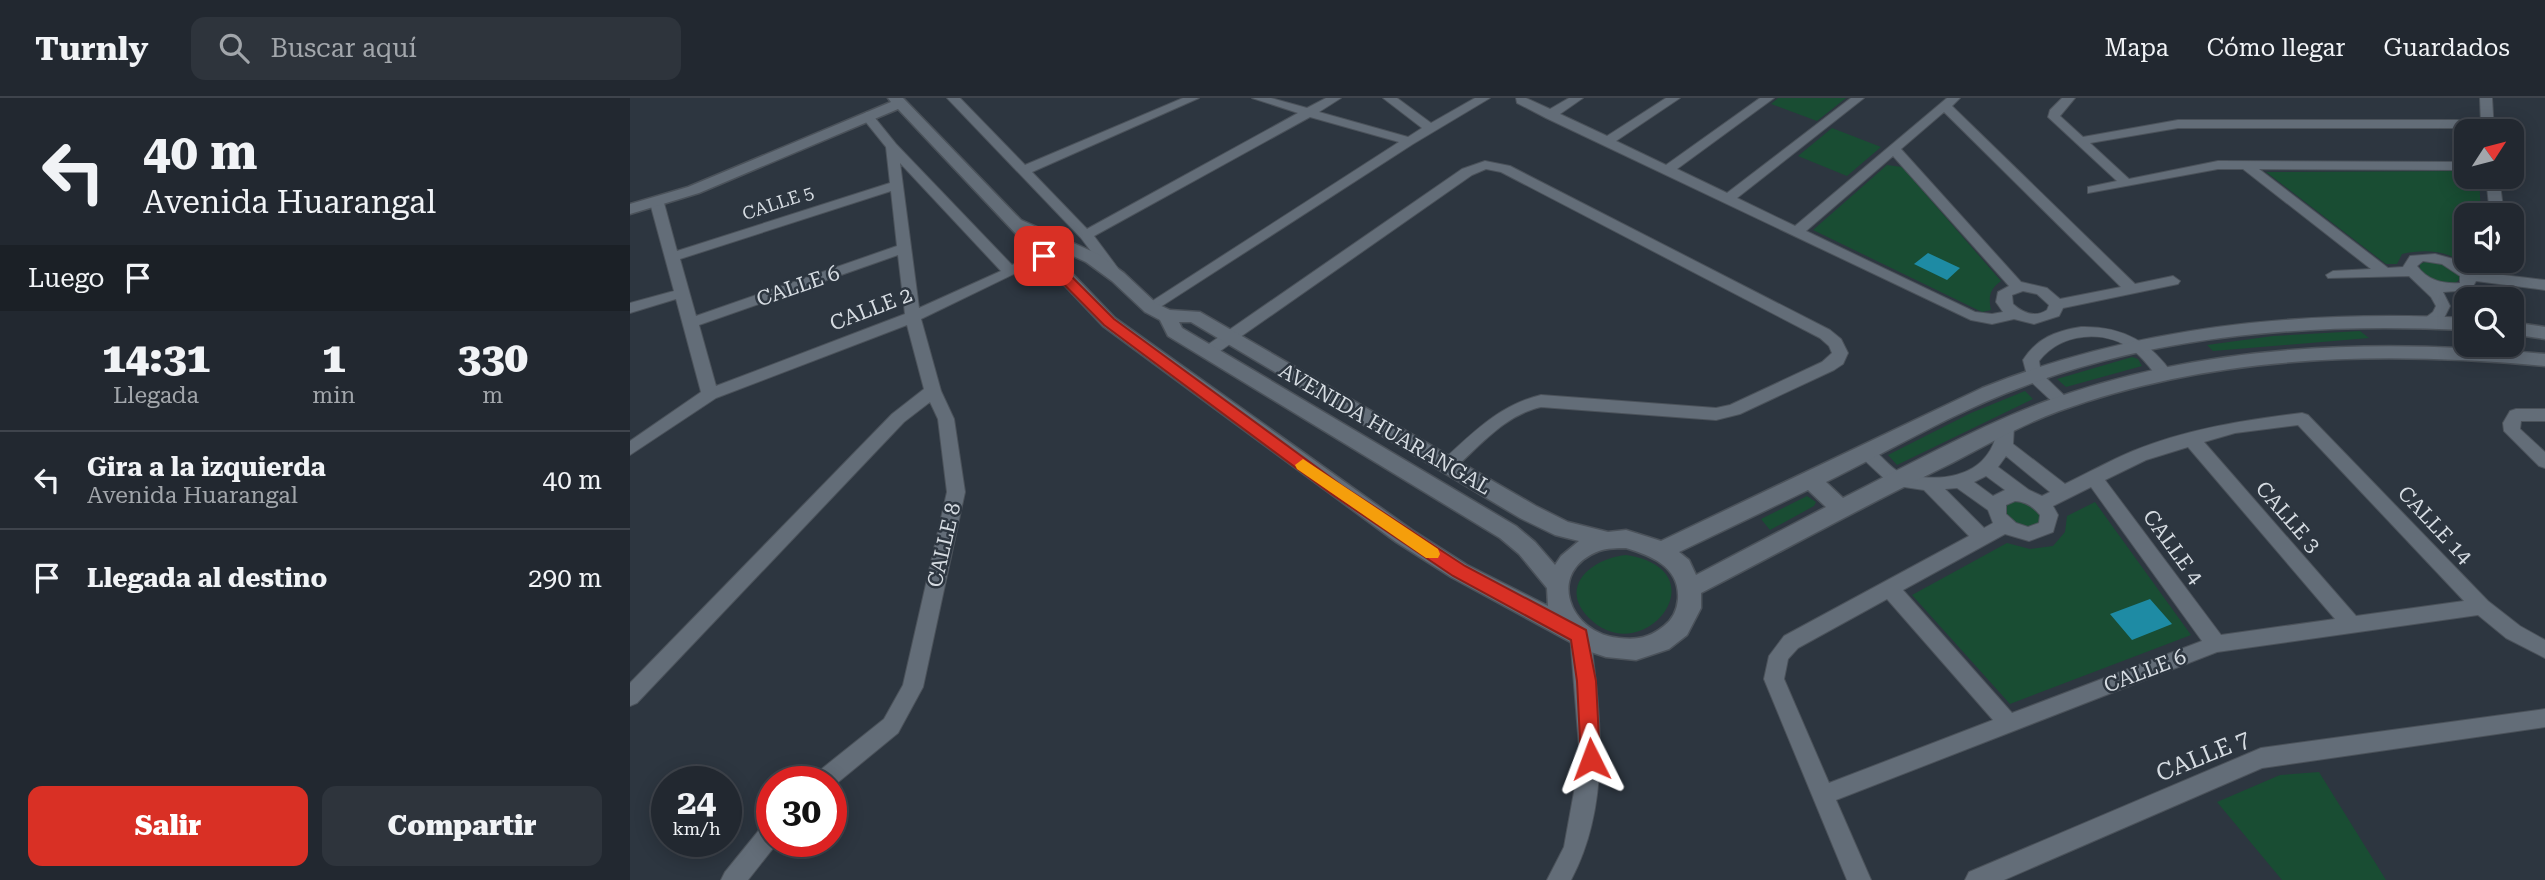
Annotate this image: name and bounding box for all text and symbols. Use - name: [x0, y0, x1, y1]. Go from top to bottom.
- search box: [191, 17, 681, 80]
- text: Turnly: [35, 29, 149, 68]
- icon: search: [215, 29, 253, 67]
- text: Buscar aquí: [271, 33, 417, 63]
- text: Mapa: [2105, 34, 2169, 62]
- text: Cómo llegar: [2207, 34, 2345, 62]
- text: Guardados: [2383, 34, 2510, 62]
- north arrow: [2454, 119, 2524, 189]
- map controls: [2454, 119, 2524, 357]
- text: 40 m: [143, 124, 258, 181]
- icon: left: [28, 126, 119, 217]
- street label: CALLE 5: [739, 181, 816, 224]
- text: Avenida Huarangal: [143, 183, 436, 221]
- button: sound: [2454, 203, 2524, 273]
- pin: [1014, 226, 1074, 286]
- icon: arrive: [1025, 237, 1063, 275]
- icon: arrive: [119, 259, 157, 297]
- street label: CALLE 6: [753, 261, 843, 311]
- text: Luego: [28, 263, 105, 293]
- street label: CALLE 2: [826, 282, 916, 336]
- button: search: [2454, 287, 2524, 357]
- text: 14:31: [102, 333, 210, 382]
- text: 1: [322, 333, 346, 382]
- text: 330: [457, 333, 528, 382]
- street label: AVENIDA HUARANGAL: [1275, 358, 1495, 500]
- text: Llegada: [113, 382, 199, 409]
- text: min: [312, 382, 355, 409]
- text: m: [482, 382, 503, 409]
- text: Gira a la izquierda: [87, 452, 326, 482]
- icon: left: [28, 461, 66, 499]
- text: 40 m: [543, 465, 602, 495]
- street label: CALLE 3: [2251, 477, 2325, 557]
- street label: CALLE 14: [2393, 481, 2477, 569]
- text: Avenida Huarangal: [87, 482, 298, 509]
- street label: CALLE 8: [923, 500, 965, 590]
- street label: CALLE 4: [2138, 505, 2208, 589]
- icon: arrive: [28, 559, 66, 597]
- text: Llegada al destino: [87, 563, 327, 593]
- text: 290 m: [528, 563, 602, 593]
- street label: CALLE 6: [2100, 644, 2190, 698]
- position arrow: [1554, 722, 1628, 796]
- street label: CALLE 7: [2152, 725, 2254, 787]
- speed limit sign: 30: [756, 766, 847, 857]
- text: 24: [677, 782, 716, 823]
- button: Salir: [28, 786, 308, 866]
- button: Compartir: [322, 786, 602, 866]
- text: km/h: [672, 818, 721, 839]

